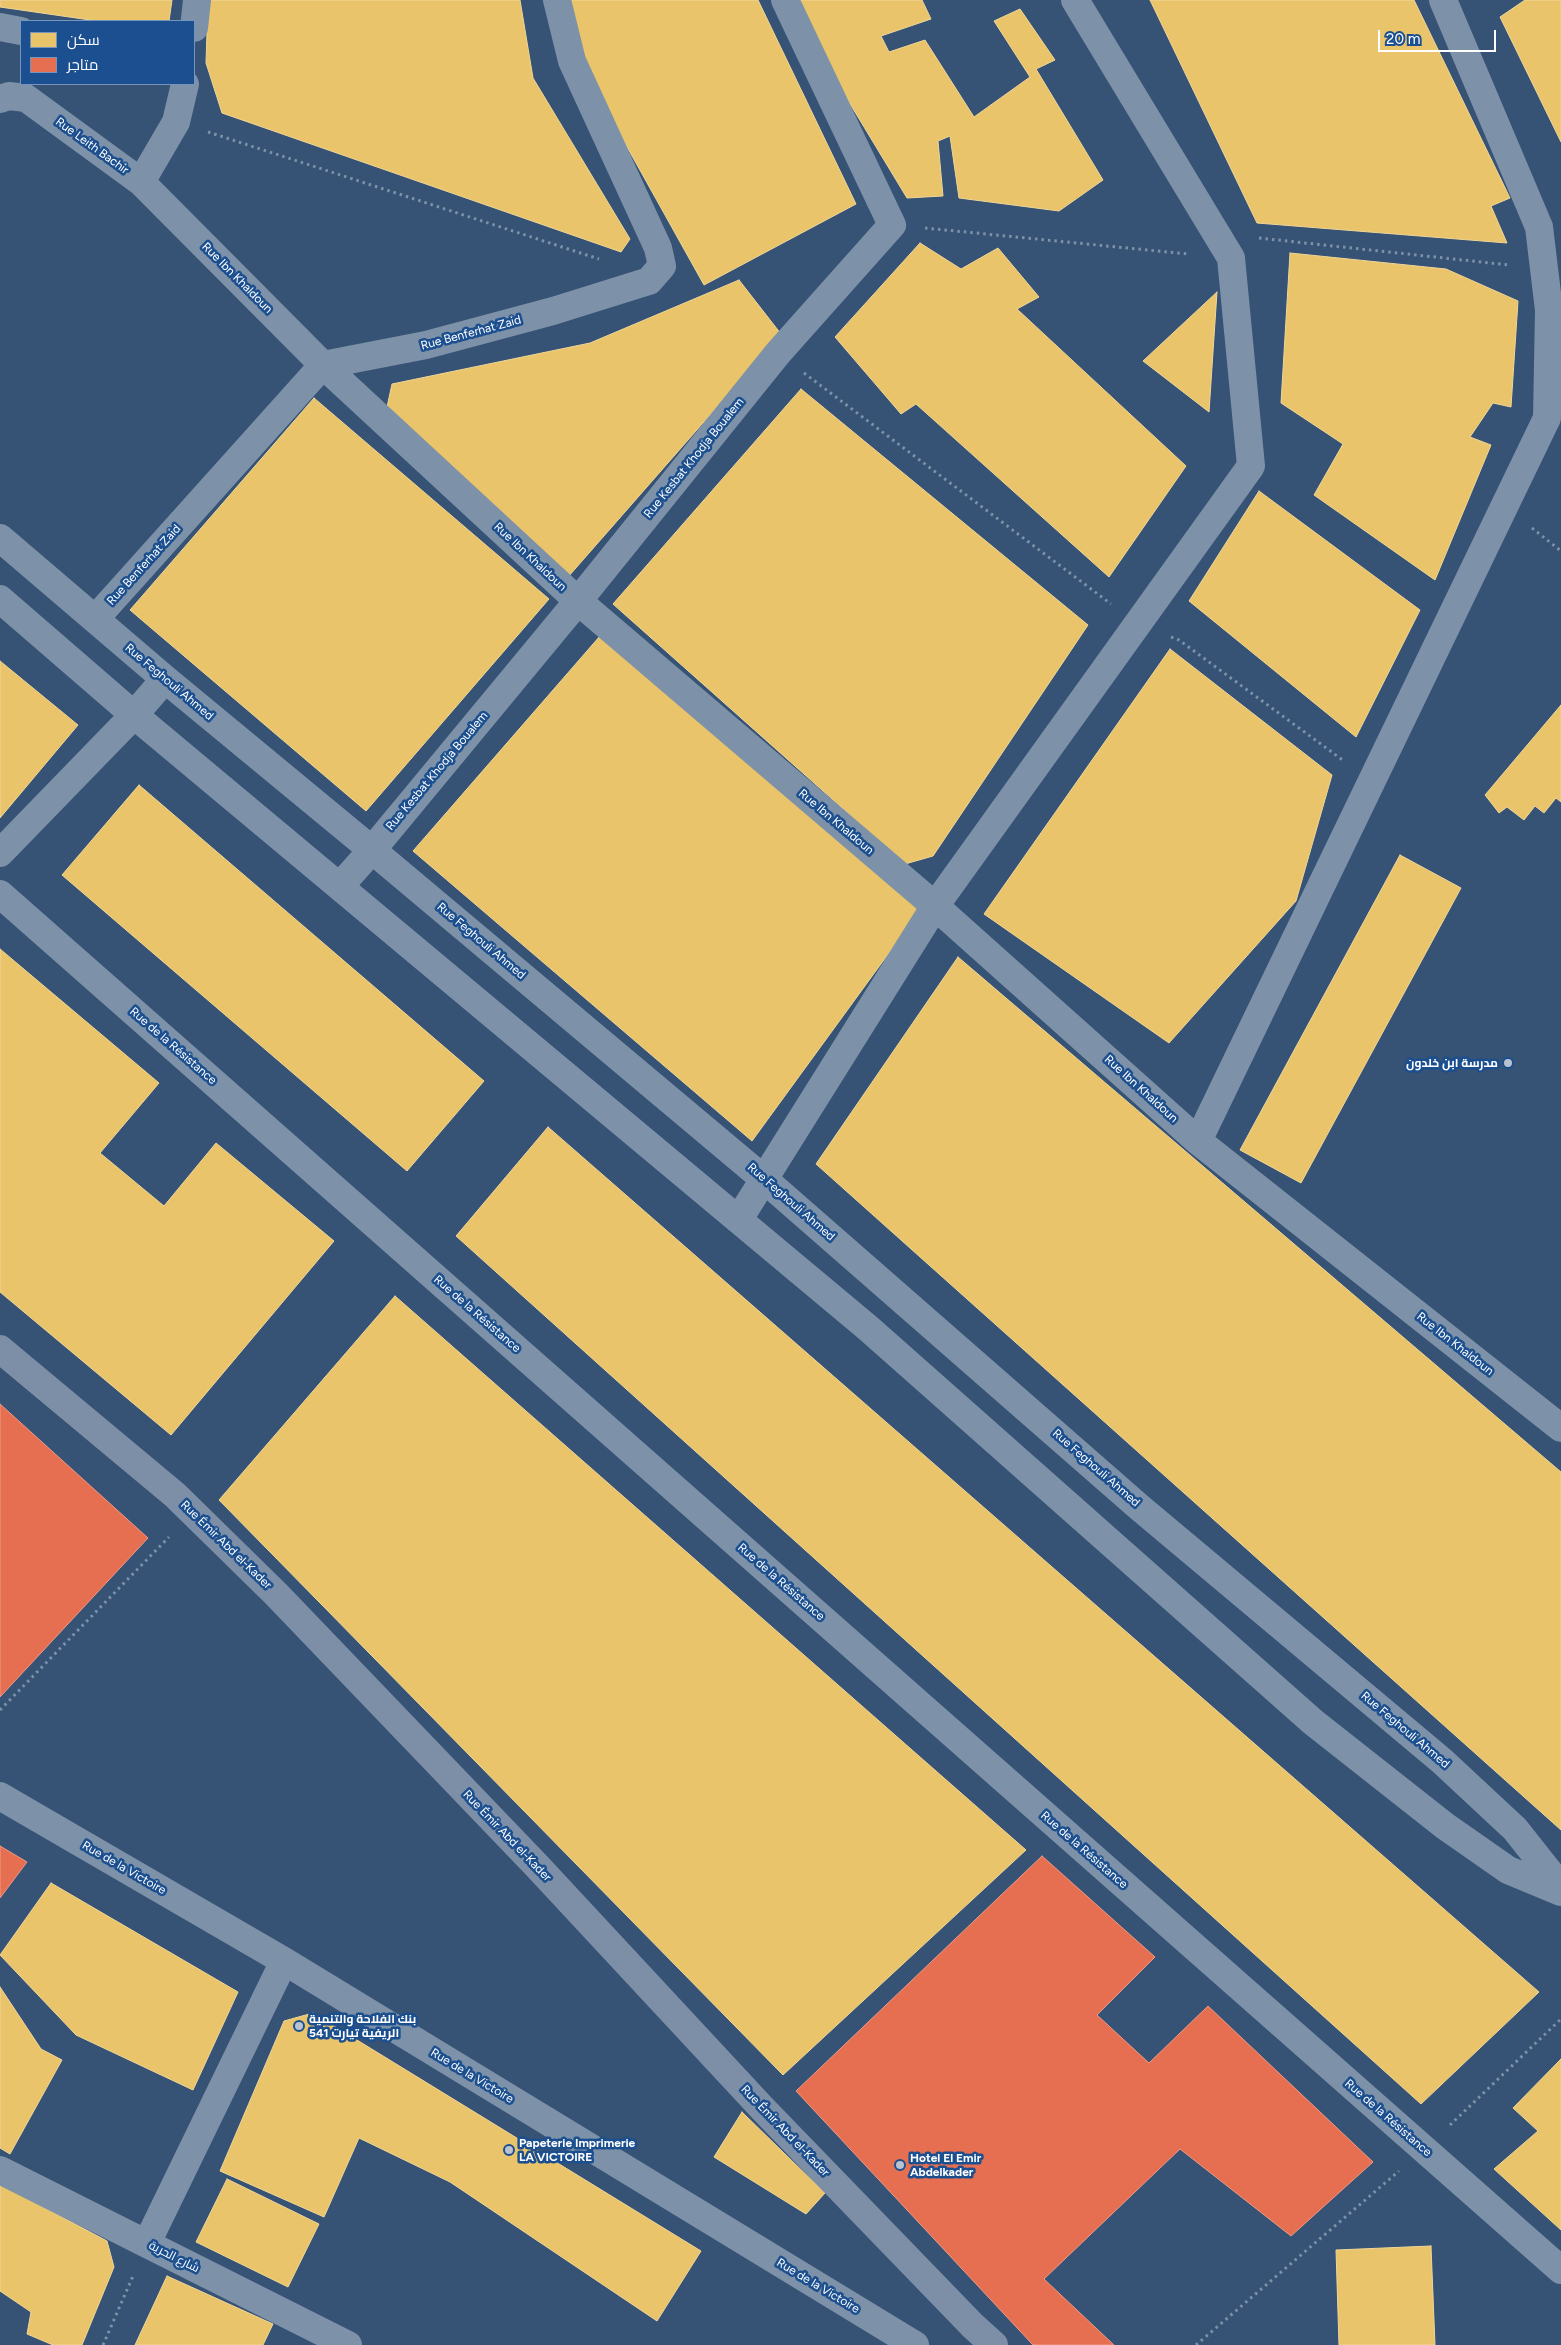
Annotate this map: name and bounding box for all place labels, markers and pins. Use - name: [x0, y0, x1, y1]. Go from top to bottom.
- place label: مدرسة ابن خلدون: [1406, 1056, 1498, 1070]
- marker: مدرسة ابن خلدون: [1502, 1057, 1514, 1069]
- place label: بنك الفلاحة والتنمية الريفية تيارت 541: [309, 2012, 416, 2040]
- marker: بنك الفلاحة والتنمية الريفية تيارت 541: [293, 2020, 305, 2032]
- place label: Papeterie Imprimerie LA VICTOIRE: [519, 2136, 635, 2164]
- marker: Papeterie Imprimerie LA VICTOIRE: [503, 2144, 515, 2156]
- place label: Hotel El Emir Abdelkader: [910, 2151, 981, 2179]
- marker: Hotel El Emir Abdelkader: [894, 2159, 906, 2171]

